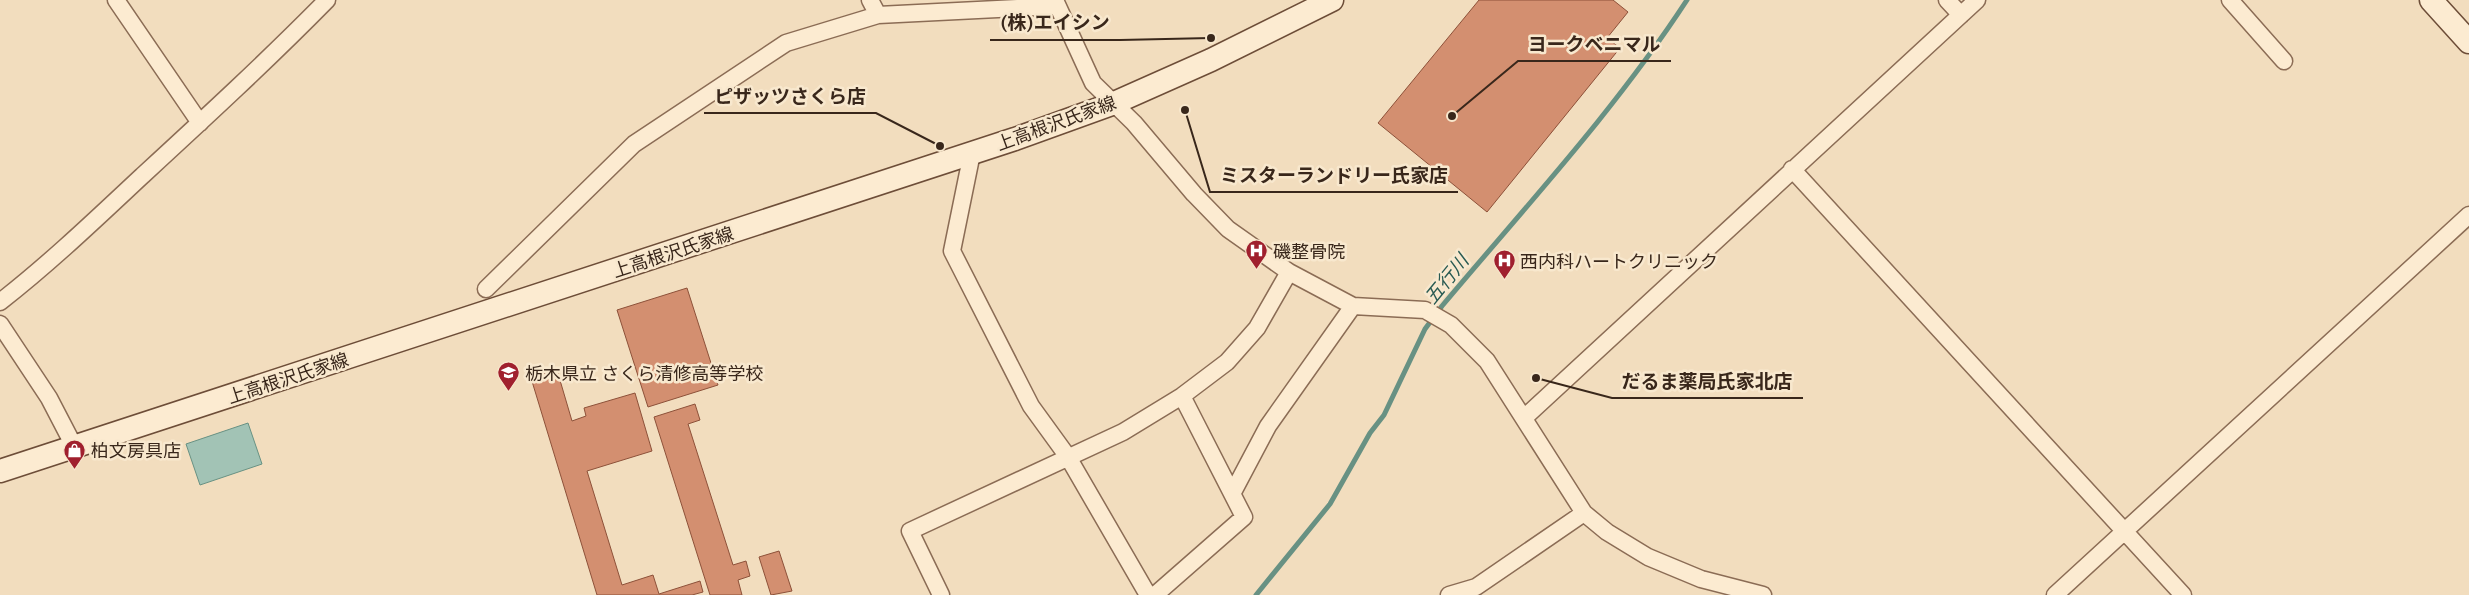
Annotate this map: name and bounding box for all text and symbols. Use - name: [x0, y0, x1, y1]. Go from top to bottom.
- callout: (株)エイシン: [990, 6, 1120, 40]
- text: (株)エイシン: [1000, 9, 1110, 35]
- callout: ヨークベニマル: [1518, 27, 1671, 61]
- text: ヨークベニマル: [1527, 31, 1661, 57]
- callout: ピザッツさくら店: [704, 79, 876, 113]
- text: ピザッツさくら店: [714, 83, 866, 109]
- street label: 上高根沢氏家線: [993, 90, 1119, 156]
- callout: ミスターランドリー氏家店: [1210, 158, 1458, 192]
- text: ミスターランドリー氏家店: [1220, 162, 1448, 188]
- street label: 上高根沢氏家線: [609, 221, 737, 283]
- hospital icon: 磯整骨院: [1245, 239, 1269, 270]
- place label: 磯整骨院: [1273, 239, 1345, 264]
- water label: 五行川: [1418, 247, 1475, 309]
- hospital icon: 西内科ハートクリニック: [1492, 249, 1516, 280]
- place label: 西内科ハートクリニック: [1520, 249, 1718, 274]
- street label: 上高根沢氏家線: [224, 347, 352, 409]
- school or university icon: 栃木県立 さくら清修高等学校: [497, 361, 521, 392]
- place label: 栃木県立 さくら清修高等学校: [525, 361, 763, 386]
- callout: だるま薬局氏家北店: [1612, 364, 1803, 398]
- text: だるま薬局氏家北店: [1621, 368, 1793, 394]
- shop icon: 柏文房具店: [63, 438, 87, 469]
- place label: 柏文房具店: [91, 438, 181, 463]

